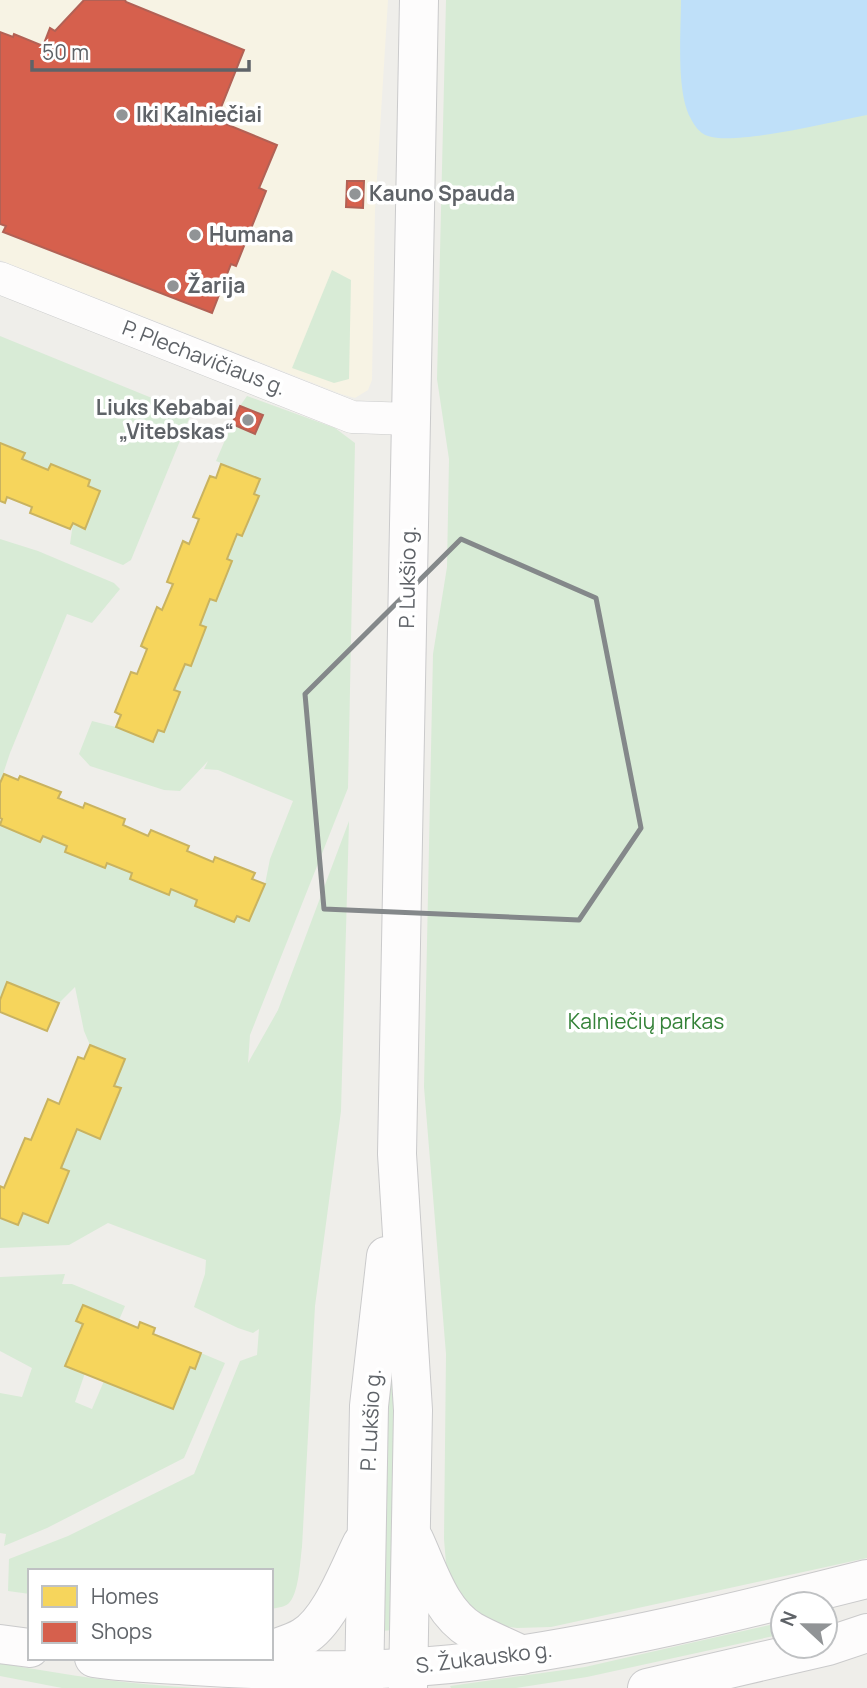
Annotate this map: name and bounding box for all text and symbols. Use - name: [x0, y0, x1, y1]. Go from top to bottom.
- scale bar: [32, 28, 248, 72]
- text: 50 m: [42, 38, 89, 66]
- place label: Iki Kalniečiai: [136, 100, 262, 128]
- marker: Iki Kalniečiai: [114, 107, 130, 123]
- place label: Kauno Spauda: [369, 179, 515, 207]
- marker: Kauno Spauda: [347, 186, 363, 202]
- place label: Humana: [209, 220, 294, 248]
- marker: Humana: [187, 227, 203, 243]
- place label: Žarija: [187, 271, 245, 299]
- marker: Žarija: [165, 278, 181, 294]
- street label: P. Plechavičiaus g.: [119, 313, 290, 401]
- place label: Liuks Kebabai „Vitebskas“: [96, 393, 234, 445]
- marker: Liuks Kebabai „Vitebskas“: [240, 412, 256, 428]
- street label: P. Lukšio g.: [392, 525, 422, 629]
- park label: Kalniečių parkas: [568, 1007, 724, 1035]
- street label: P. Lukšio g.: [353, 1368, 387, 1472]
- legend: [28, 1569, 273, 1660]
- text: Homes: [91, 1582, 159, 1610]
- north arrow: [769, 1590, 839, 1660]
- text: N: [774, 1607, 803, 1630]
- text: Shops: [91, 1617, 152, 1645]
- street label: S. Žukausko g.: [414, 1635, 554, 1679]

